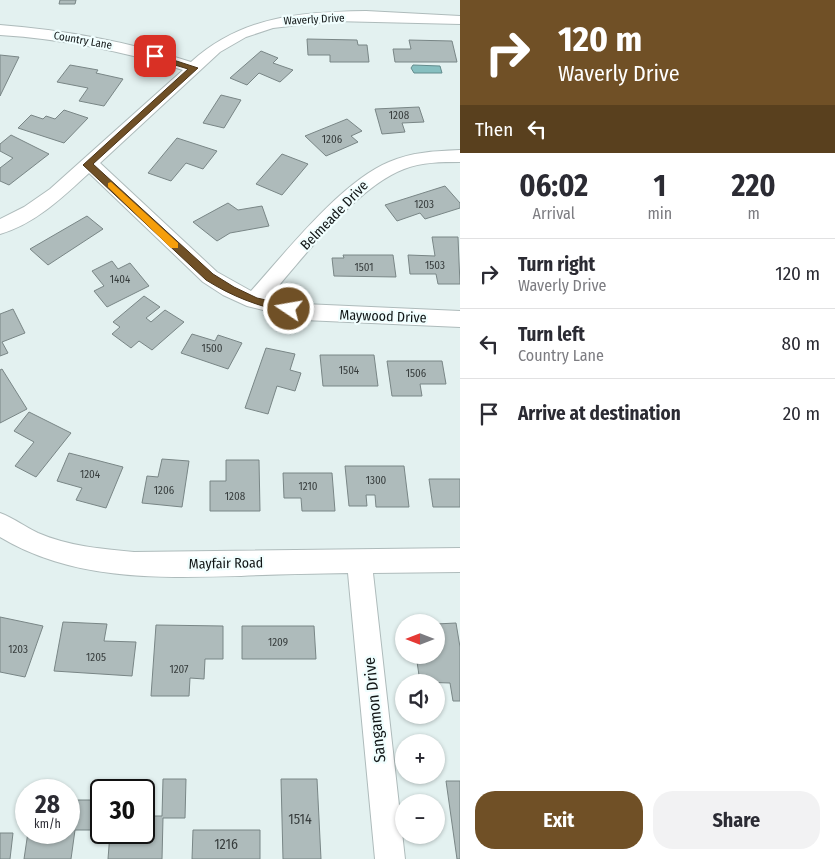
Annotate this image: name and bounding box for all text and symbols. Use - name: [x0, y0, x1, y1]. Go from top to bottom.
- street label: Waverly Drive: [283, 11, 345, 28]
- text: 120 m: [558, 18, 642, 60]
- icon: right: [475, 20, 540, 85]
- street label: Country Lane: [53, 29, 113, 52]
- pin: [134, 35, 176, 77]
- icon: arrive: [141, 42, 169, 70]
- text: Waverly Drive: [558, 60, 680, 87]
- house number: 1208: [389, 109, 410, 122]
- icon: left: [523, 115, 551, 143]
- text: Then: [475, 118, 513, 141]
- house number: 1206: [322, 133, 343, 146]
- text: 06:02: [519, 168, 588, 204]
- text: 1: [654, 168, 666, 204]
- text: 220: [732, 168, 776, 204]
- street label: Belmeade Drive: [297, 177, 372, 254]
- house number: 1203: [414, 198, 434, 211]
- text: Arrival: [533, 204, 575, 223]
- text: min: [647, 204, 672, 223]
- text: m: [747, 204, 760, 223]
- text: Turn right: [518, 253, 595, 276]
- house number: 1503: [425, 259, 445, 272]
- icon: right: [475, 260, 503, 288]
- house number: 1501: [354, 261, 374, 274]
- text: 120 m: [775, 262, 820, 285]
- house number: 1404: [110, 273, 131, 286]
- text: Waverly Drive: [518, 276, 606, 295]
- position arrow: [262, 282, 314, 334]
- street label: Maywood Drive: [339, 306, 427, 327]
- text: Turn left: [518, 323, 585, 346]
- icon: left: [475, 330, 503, 358]
- text: 80 m: [782, 332, 820, 355]
- house number: 1500: [202, 342, 223, 355]
- text: Country Lane: [518, 346, 604, 365]
- house number: 1504: [339, 364, 360, 377]
- house number: 1506: [406, 367, 427, 380]
- icon: arrive: [475, 400, 503, 428]
- text: Arrive at destination: [518, 402, 681, 425]
- text: 20 m: [783, 402, 820, 425]
- house number: 1204: [80, 468, 101, 481]
- house number: 1300: [366, 474, 387, 487]
- house number: 1210: [299, 480, 318, 493]
- house number: 1206: [154, 484, 175, 497]
- house number: 1208: [225, 490, 246, 503]
- street label: Mayfair Road: [189, 554, 263, 573]
- north arrow: [395, 614, 445, 664]
- map controls: [395, 614, 445, 844]
- house number: 1209: [268, 636, 288, 649]
- house number: 1203: [8, 643, 28, 656]
- house number: 1205: [86, 651, 106, 664]
- street label: Sangamon Drive: [359, 656, 389, 764]
- house number: 1207: [169, 663, 189, 676]
- button: sound: [395, 674, 445, 724]
- button: +: [395, 734, 445, 784]
- speed limit sign: 30: [90, 779, 155, 844]
- text: 28: [35, 790, 60, 820]
- button: Exit: [475, 791, 643, 849]
- button: Share: [653, 791, 820, 849]
- button: −: [395, 794, 445, 844]
- house number: 1514: [288, 811, 312, 828]
- text: km/h: [34, 817, 61, 831]
- house number: 1216: [214, 836, 238, 853]

